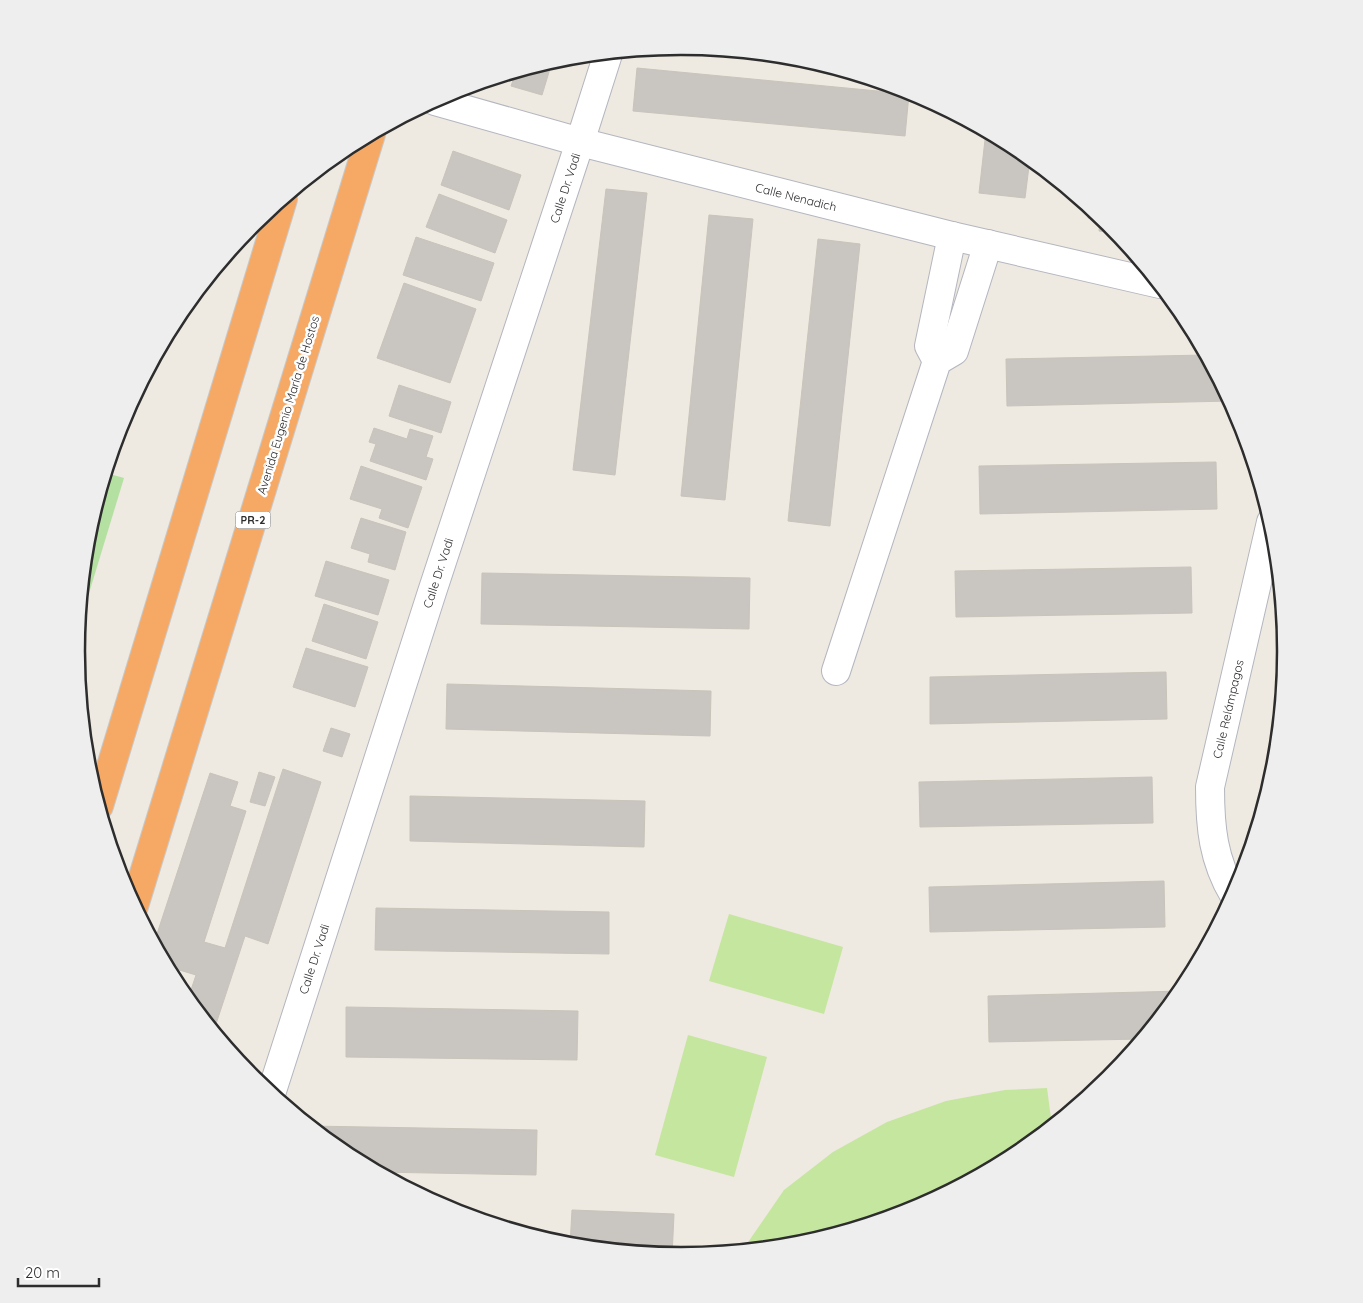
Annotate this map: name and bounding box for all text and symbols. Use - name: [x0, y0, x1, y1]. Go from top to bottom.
- street label: Calle Dr. Vadi: [547, 151, 583, 225]
- street label: Calle Nenadich: [754, 180, 838, 214]
- street label: Avenida Eugenio María de Hostos: [254, 314, 322, 496]
- road number: PR-2: [236, 512, 270, 528]
- street label: Calle Dr. Vadi: [420, 536, 456, 610]
- street label: Calle Relámpagos: [1209, 658, 1247, 760]
- street label: Calle Dr. Vadi: [296, 922, 332, 996]
- scale bar: [18, 1256, 99, 1288]
- text: 20 m: [25, 1263, 60, 1282]

